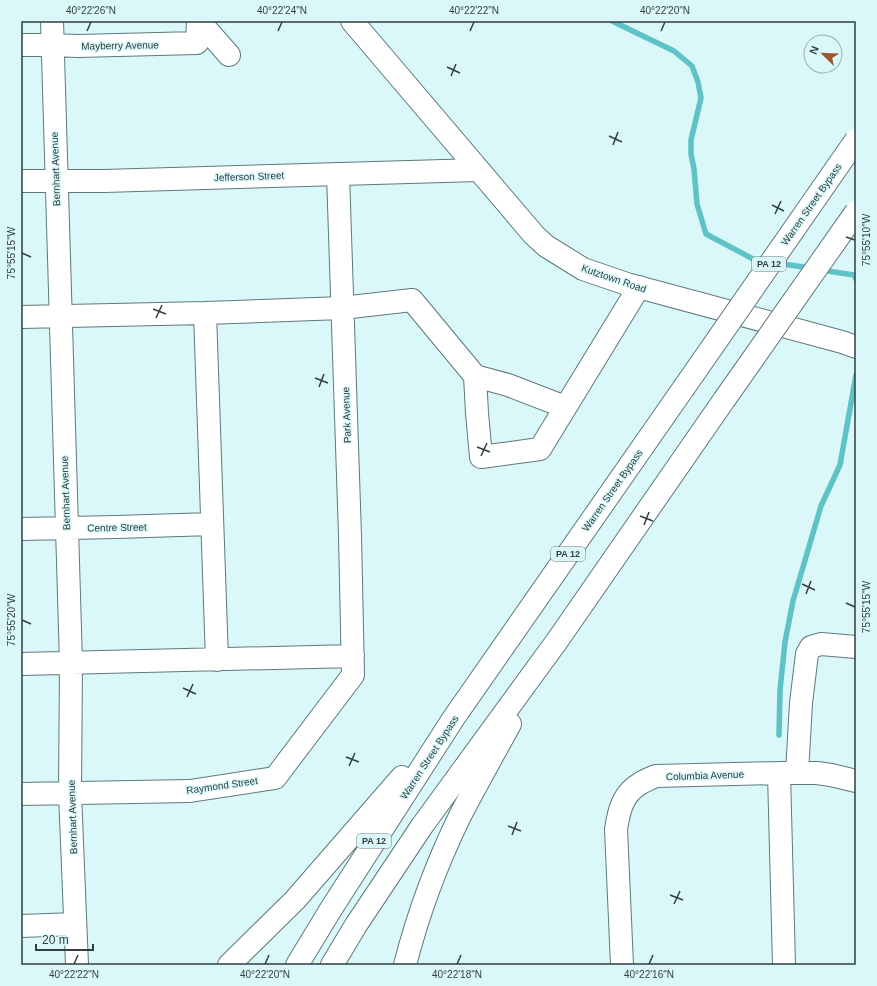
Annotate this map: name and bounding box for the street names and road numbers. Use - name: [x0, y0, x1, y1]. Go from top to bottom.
- street label: Mayberry Avenue: [81, 39, 159, 52]
- street label: Bernhart Avenue: [49, 131, 62, 206]
- street label: Warren Street Bypass: [779, 161, 844, 247]
- street label: Jefferson Street: [214, 170, 285, 183]
- road number: PA 12: [752, 257, 786, 271]
- street label: Kutztown Road: [580, 262, 648, 295]
- street label: Park Avenue: [340, 386, 353, 443]
- street label: Warren Street Bypass: [580, 447, 645, 533]
- street label: Bernhart Avenue: [59, 455, 72, 530]
- street label: Centre Street: [87, 521, 147, 534]
- road number: PA 12: [551, 547, 585, 561]
- street label: Warren Street Bypass: [398, 713, 461, 801]
- street label: Columbia Avenue: [666, 769, 745, 782]
- street label: Raymond Street: [186, 775, 259, 796]
- street label: Bernhart Avenue: [66, 779, 79, 854]
- road number: PA 12: [357, 834, 391, 848]

